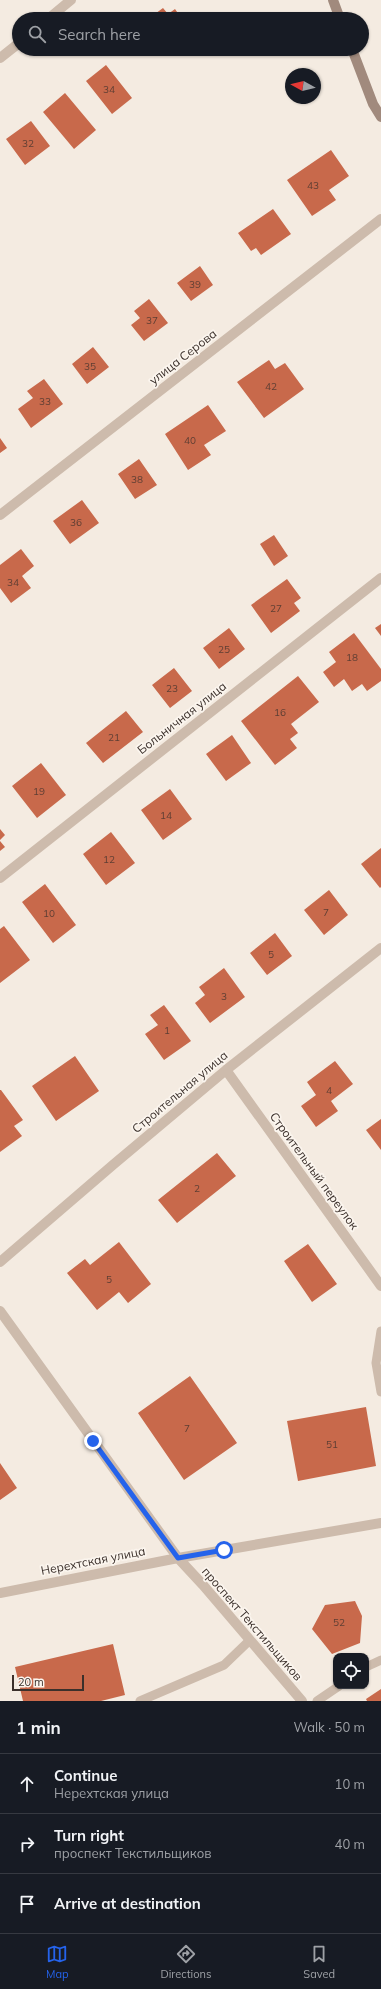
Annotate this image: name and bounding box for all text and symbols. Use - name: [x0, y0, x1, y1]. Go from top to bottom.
- search box: [12, 12, 369, 56]
- icon: search: [26, 23, 48, 45]
- text: Search here: [58, 25, 140, 44]
- north arrow: [285, 68, 321, 104]
- house number: 34: [103, 83, 115, 96]
- house number: 32: [22, 137, 34, 150]
- house number: 43: [307, 179, 319, 192]
- house number: 39: [189, 278, 201, 291]
- house number: 37: [146, 314, 158, 327]
- street label: улица Серова: [146, 326, 219, 387]
- house number: 35: [84, 360, 96, 373]
- house number: 42: [265, 380, 277, 393]
- house number: 33: [39, 395, 51, 408]
- house number: 40: [184, 434, 196, 447]
- house number: 38: [131, 473, 143, 486]
- house number: 36: [70, 516, 82, 529]
- house number: 34: [7, 576, 19, 589]
- house number: 27: [270, 602, 282, 615]
- house number: 25: [218, 643, 230, 656]
- house number: 18: [346, 651, 358, 664]
- street label: Больничная улица: [134, 678, 229, 757]
- house number: 23: [166, 682, 178, 695]
- house number: 16: [274, 706, 286, 719]
- house number: 21: [108, 731, 120, 744]
- house number: 19: [33, 785, 45, 798]
- house number: 14: [160, 809, 172, 822]
- house number: 12: [103, 853, 115, 866]
- house number: 7: [323, 906, 329, 919]
- house number: 10: [43, 907, 55, 920]
- house number: 5: [268, 948, 274, 961]
- house number: 3: [221, 990, 227, 1003]
- house number: 1: [164, 1024, 170, 1037]
- street label: Строительная улица: [129, 1047, 230, 1136]
- house number: 4: [326, 1084, 332, 1097]
- street label: Строительный переулок: [267, 1109, 362, 1233]
- house number: 2: [194, 1182, 200, 1195]
- house number: 5: [106, 1273, 112, 1286]
- house number: 7: [184, 1422, 190, 1435]
- route end: [84, 1432, 102, 1450]
- house number: 51: [326, 1438, 338, 1451]
- route start: [215, 1541, 233, 1559]
- street label: Нерехтская улица: [39, 1543, 146, 1578]
- street label: проспект Текстильщиков: [199, 1564, 306, 1684]
- house number: 52: [333, 1616, 345, 1629]
- map controls: [333, 1653, 369, 1689]
- button: locate: [333, 1653, 369, 1689]
- scale bar: [12, 1673, 84, 1692]
- text: 20 m: [18, 1675, 44, 1689]
- text: 1 min: [16, 1717, 61, 1738]
- text: Walk · 50 m: [294, 1719, 365, 1735]
- text: Continue: [54, 1766, 117, 1785]
- icon: ahead: [16, 1773, 38, 1795]
- text: 10 m: [335, 1776, 365, 1792]
- text: Нерехтская улица: [54, 1785, 169, 1801]
- text: Turn right: [54, 1826, 124, 1845]
- icon: right: [16, 1833, 38, 1855]
- text: 40 m: [335, 1836, 365, 1852]
- text: проспект Текстильщиков: [54, 1845, 212, 1861]
- icon: arrive: [16, 1893, 38, 1915]
- text: Arrive at destination: [54, 1894, 201, 1913]
- tab: Map: [46, 1943, 69, 1981]
- tab: Directions: [161, 1943, 211, 1981]
- tab: Saved: [303, 1943, 335, 1981]

